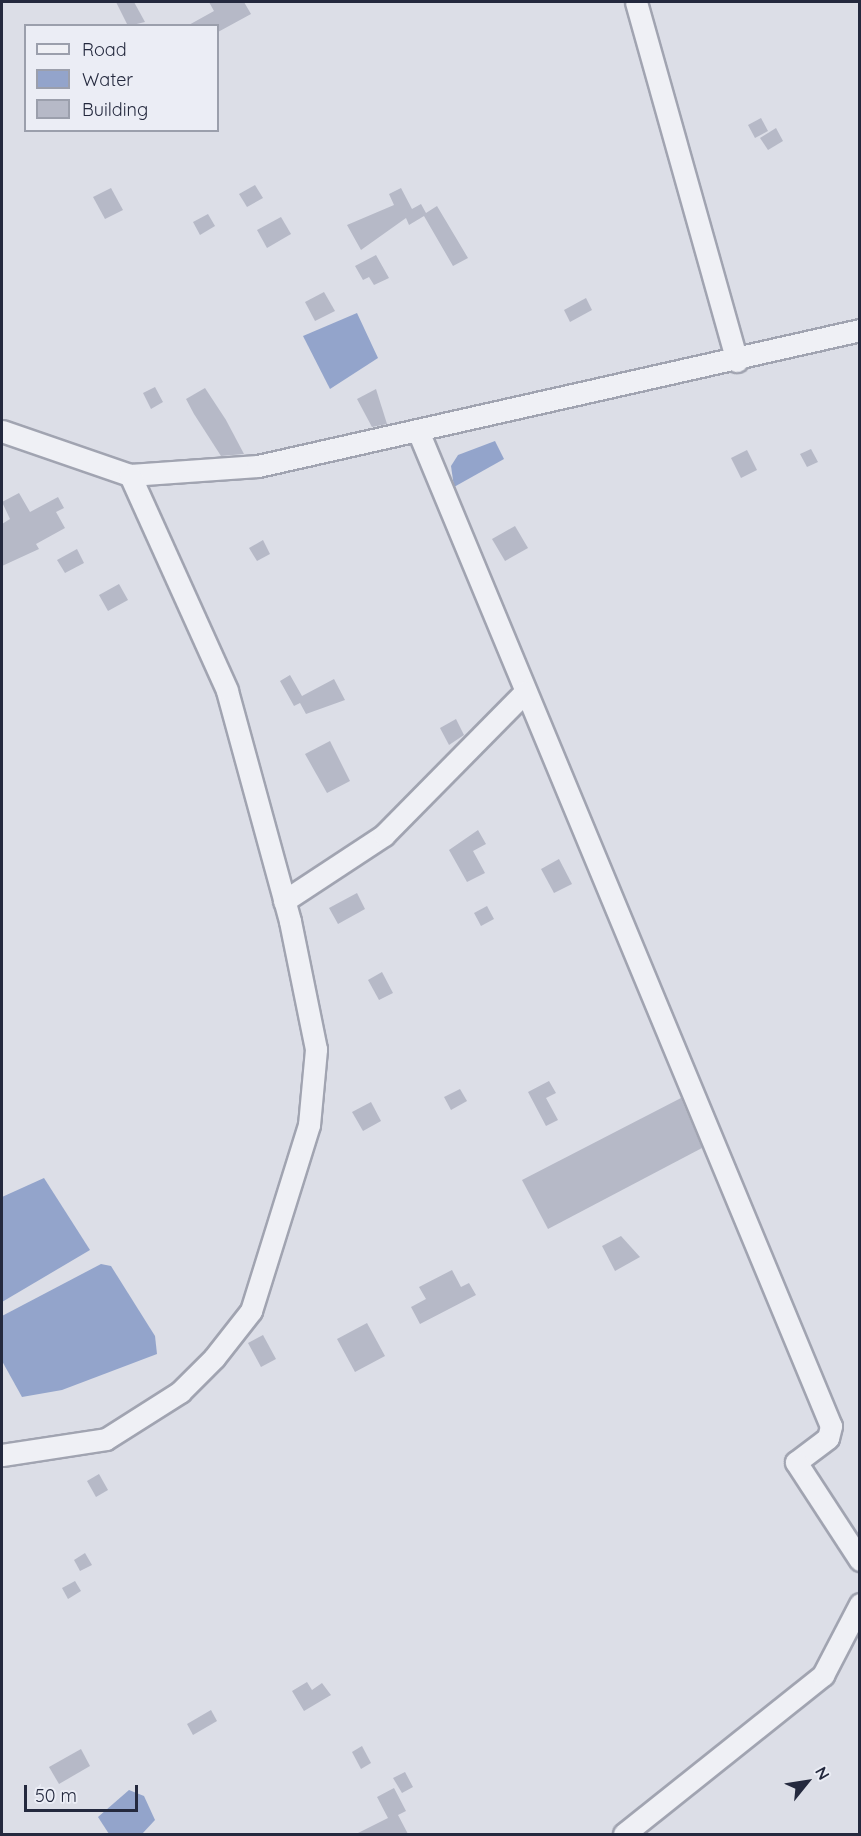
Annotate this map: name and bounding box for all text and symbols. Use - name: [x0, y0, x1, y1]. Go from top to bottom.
- legend: [24, 24, 219, 132]
- text: Road: [82, 38, 127, 61]
- text: Water: [82, 68, 133, 91]
- text: Building: [82, 98, 148, 121]
- north arrow: [777, 1752, 837, 1812]
- text: N: [811, 1763, 834, 1783]
- scale bar: [27, 1773, 141, 1811]
- text: 50 m: [35, 1784, 77, 1807]

